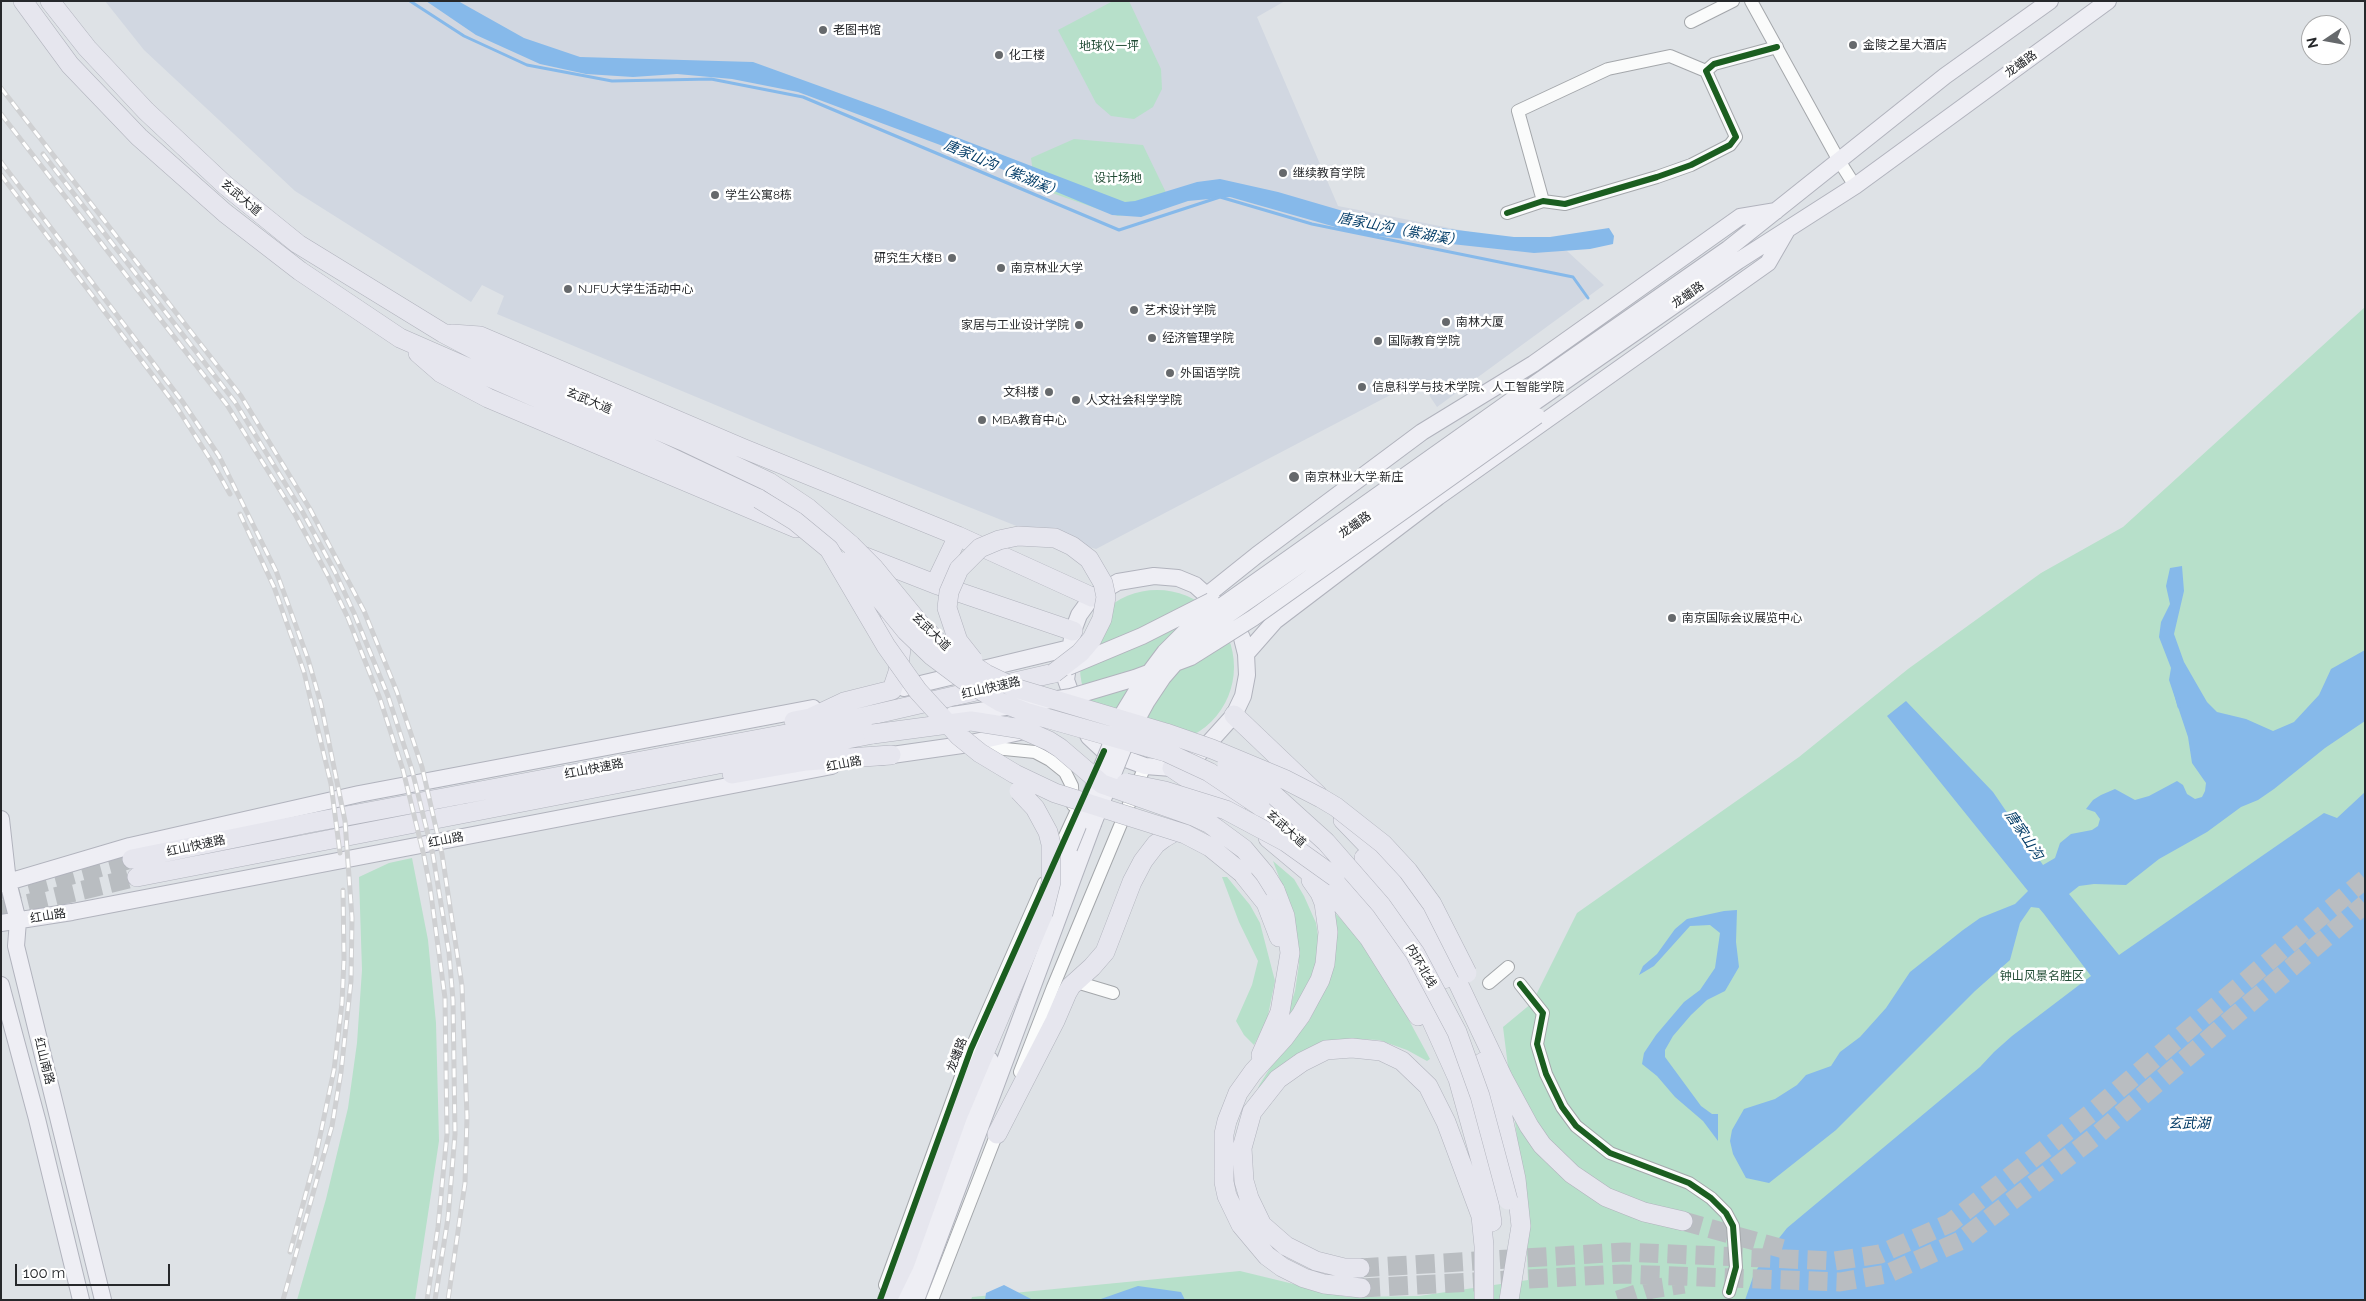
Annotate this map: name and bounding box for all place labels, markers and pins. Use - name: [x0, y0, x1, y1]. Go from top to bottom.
- place label: 老图书馆: [833, 23, 881, 37]
- marker: 老图书馆: [817, 24, 829, 36]
- place label: 金陵之星大酒店: [1863, 38, 1947, 52]
- marker: 金陵之星大酒店: [1847, 39, 1859, 51]
- place label: 化工楼: [1009, 48, 1045, 62]
- marker: 化工楼: [993, 49, 1005, 61]
- place label: 继续教育学院: [1293, 166, 1365, 180]
- marker: 继续教育学院: [1277, 167, 1289, 179]
- place label: 学生公寓8栋: [725, 188, 792, 202]
- marker: 学生公寓8栋: [709, 189, 721, 201]
- place label: 研究生大楼B: [874, 251, 942, 265]
- marker: 研究生大楼B: [946, 252, 958, 264]
- place label: 南京林业大学: [1011, 261, 1083, 275]
- marker: 南京林业大学: [995, 262, 1007, 274]
- place label: NJFU大学生活动中心: [578, 282, 693, 296]
- marker: NJFU大学生活动中心: [562, 283, 574, 295]
- place label: 艺术设计学院: [1144, 303, 1216, 317]
- marker: 艺术设计学院: [1128, 304, 1140, 316]
- place label: 南林大厦: [1456, 315, 1504, 329]
- marker: 南林大厦: [1440, 316, 1452, 328]
- place label: 家居与工业设计学院: [961, 318, 1069, 332]
- marker: 家居与工业设计学院: [1073, 319, 1085, 331]
- place label: 经济管理学院: [1162, 331, 1234, 345]
- marker: 经济管理学院: [1146, 332, 1158, 344]
- place label: 国际教育学院: [1388, 334, 1460, 348]
- marker: 国际教育学院: [1372, 335, 1384, 347]
- place label: 外国语学院: [1180, 366, 1240, 380]
- marker: 外国语学院: [1164, 367, 1176, 379]
- place label: 信息科学与技术学院、人工智能学院: [1372, 380, 1564, 394]
- marker: 信息科学与技术学院、人工智能学院: [1356, 381, 1368, 393]
- place label: 文科楼: [1003, 385, 1039, 399]
- marker: 文科楼: [1043, 386, 1055, 398]
- place label: 人文社会科学学院: [1086, 393, 1182, 407]
- marker: 人文社会科学学院: [1070, 394, 1082, 406]
- place label: MBA教育中心: [992, 413, 1066, 427]
- marker: MBA教育中心: [976, 414, 988, 426]
- marker: 南京林业大学·新庄: [1287, 470, 1301, 484]
- place label: 南京林业大学·新庄: [1305, 470, 1403, 484]
- place label: 南京国际会议展览中心: [1682, 611, 1802, 625]
- marker: 南京国际会议展览中心: [1666, 612, 1678, 624]

